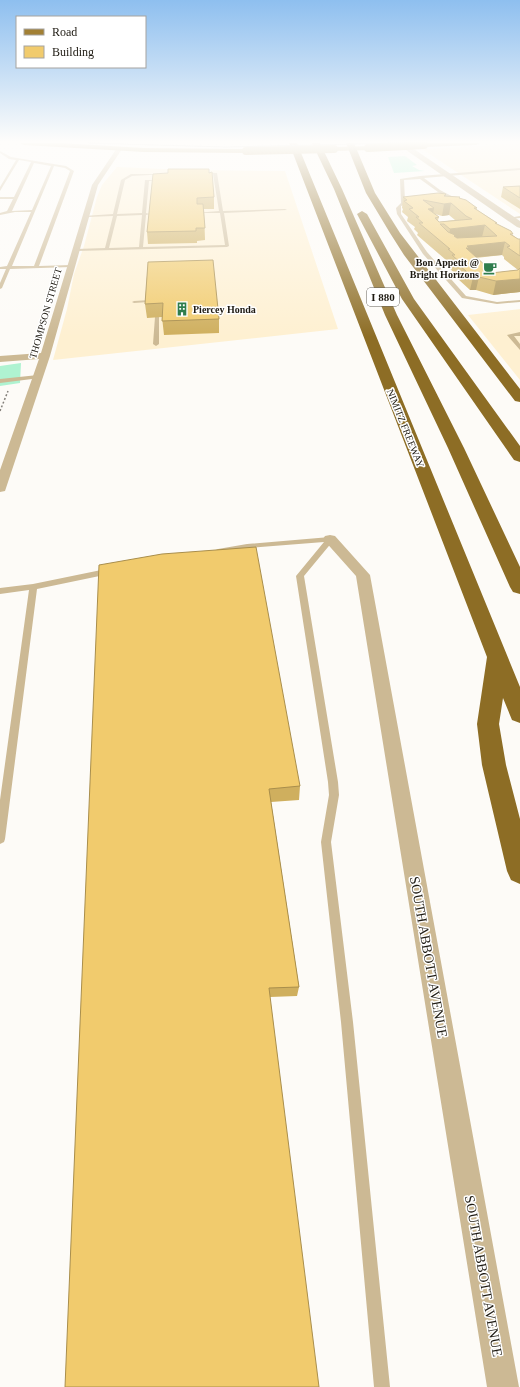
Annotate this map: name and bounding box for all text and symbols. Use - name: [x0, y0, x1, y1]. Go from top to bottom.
- legend: [16, 16, 146, 68]
- text: Road: [52, 25, 77, 39]
- text: Building: [52, 45, 94, 59]
- place label: Bon Appetit @ Bright Horizons: [410, 257, 479, 280]
- cafe icon: Bon Appetit @ Bright Horizons: [482, 260, 498, 276]
- street label: THOMPSON STREET: [27, 266, 64, 360]
- road number: I 880: [367, 288, 399, 306]
- building icon: Piercey Honda: [174, 301, 190, 317]
- place label: Piercey Honda: [193, 304, 256, 315]
- street label: NIMITZ FREEWAY: [385, 387, 426, 469]
- street label: SOUTH ABBOTT AVENUE: [407, 875, 450, 1039]
- street label: SOUTH ABBOTT AVENUE: [462, 1194, 505, 1358]

